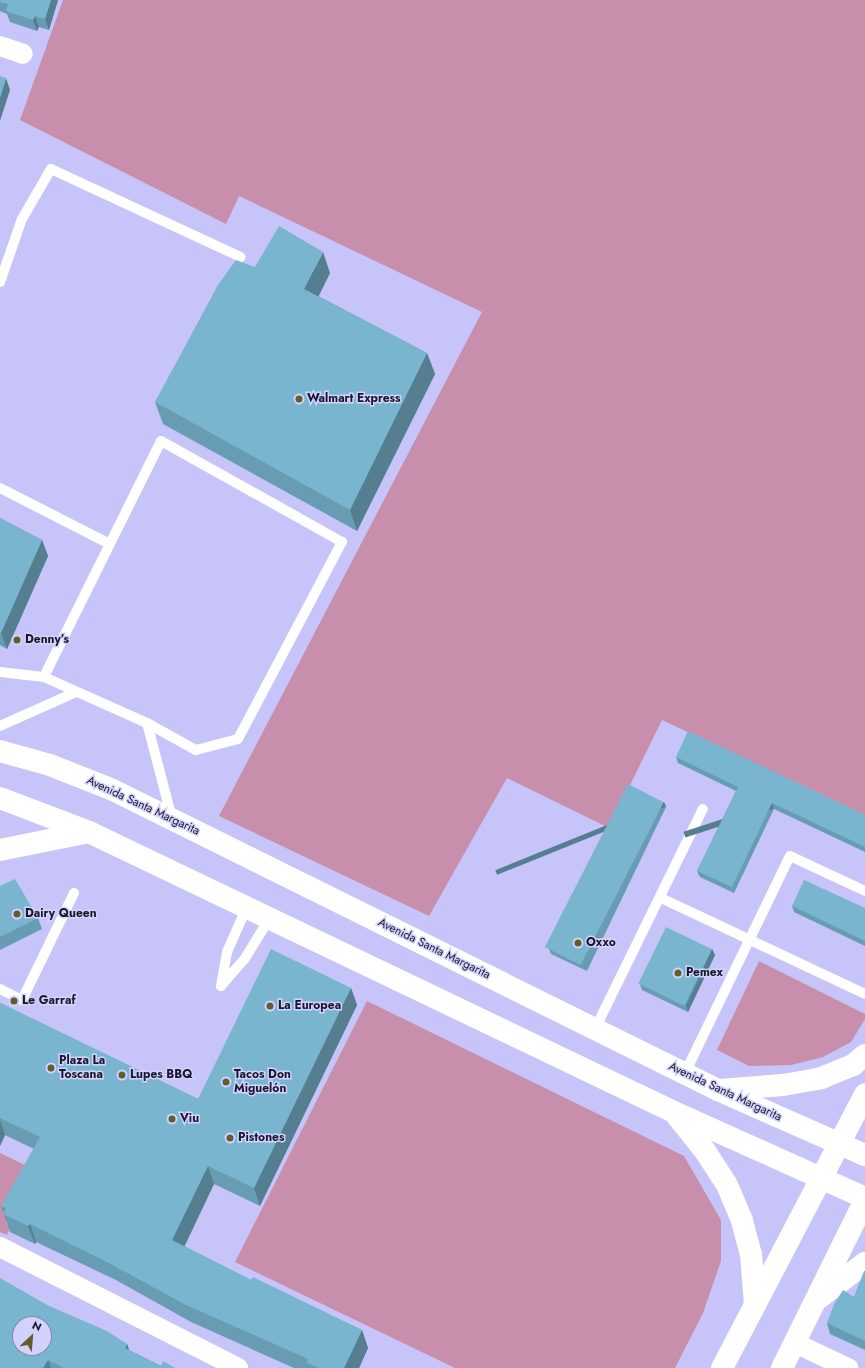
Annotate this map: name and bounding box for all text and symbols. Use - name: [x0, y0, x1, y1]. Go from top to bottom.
- place label: Walmart Express: [307, 392, 401, 406]
- marker: Walmart Express: [294, 394, 304, 404]
- place label: Denny’s: [25, 633, 69, 647]
- marker: Denny’s: [12, 635, 22, 645]
- street label: Avenida Santa Margarita: [84, 773, 202, 839]
- place label: Dairy Queen: [25, 907, 97, 921]
- marker: Dairy Queen: [12, 909, 22, 919]
- street label: Avenida Santa Margarita: [376, 916, 492, 982]
- place label: Oxxo: [586, 936, 616, 950]
- marker: Oxxo: [573, 938, 583, 948]
- place label: Pemex: [686, 966, 723, 980]
- marker: Pemex: [673, 968, 683, 978]
- place label: Le Garraf: [22, 994, 76, 1008]
- marker: Le Garraf: [9, 996, 19, 1006]
- place label: La Europea: [278, 999, 341, 1013]
- marker: La Europea: [265, 1001, 275, 1011]
- place label: Plaza La Toscana: [59, 1054, 105, 1082]
- street label: Avenida Santa Margarita: [666, 1059, 784, 1125]
- marker: Plaza La Toscana: [46, 1063, 56, 1073]
- place label: Lupes BBQ: [130, 1068, 193, 1082]
- place label: Tacos Don Miguelón: [234, 1068, 291, 1096]
- marker: Lupes BBQ: [117, 1070, 127, 1080]
- marker: Tacos Don Miguelón: [221, 1077, 231, 1087]
- place label: Viu: [180, 1112, 199, 1126]
- marker: Viu: [167, 1114, 177, 1124]
- place label: Pistones: [238, 1131, 284, 1145]
- marker: Pistones: [225, 1133, 235, 1143]
- north arrow: [12, 1316, 52, 1356]
- text: N: [29, 1317, 44, 1335]

